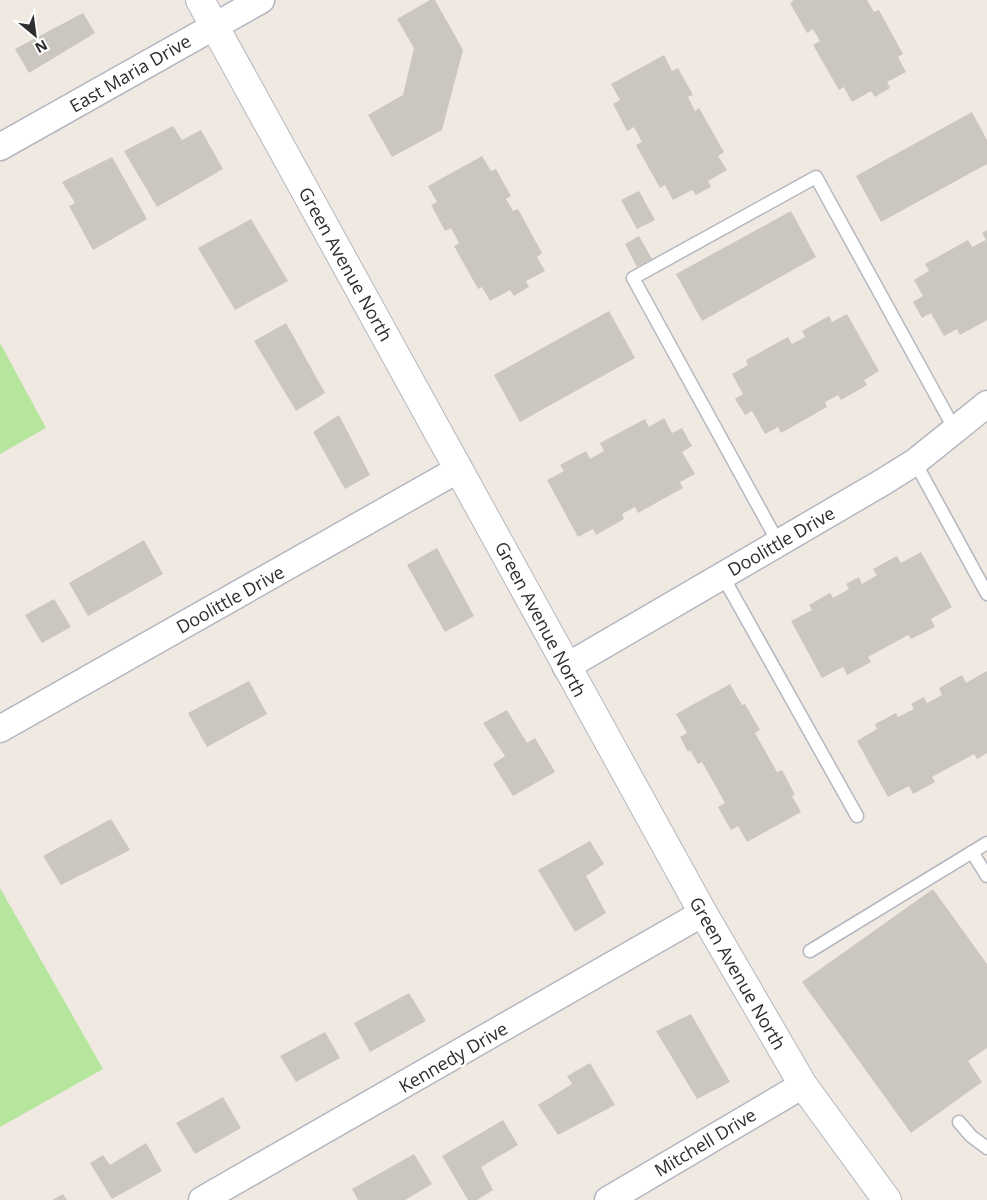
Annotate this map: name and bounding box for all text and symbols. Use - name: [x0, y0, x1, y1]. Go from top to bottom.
- north arrow: [10, 10, 60, 60]
- street label: East Maria Drive: [65, 28, 195, 118]
- text: N: [32, 36, 51, 58]
- street label: Green Avenue North: [294, 183, 398, 345]
- street label: Doolittle Drive: [723, 501, 839, 581]
- street label: Green Avenue North: [490, 537, 592, 701]
- street label: Doolittle Drive: [172, 559, 288, 639]
- street label: Green Avenue North: [684, 892, 792, 1054]
- street label: Kennedy Drive: [394, 1016, 512, 1098]
- street label: Mitchell Drive: [650, 1102, 760, 1182]

